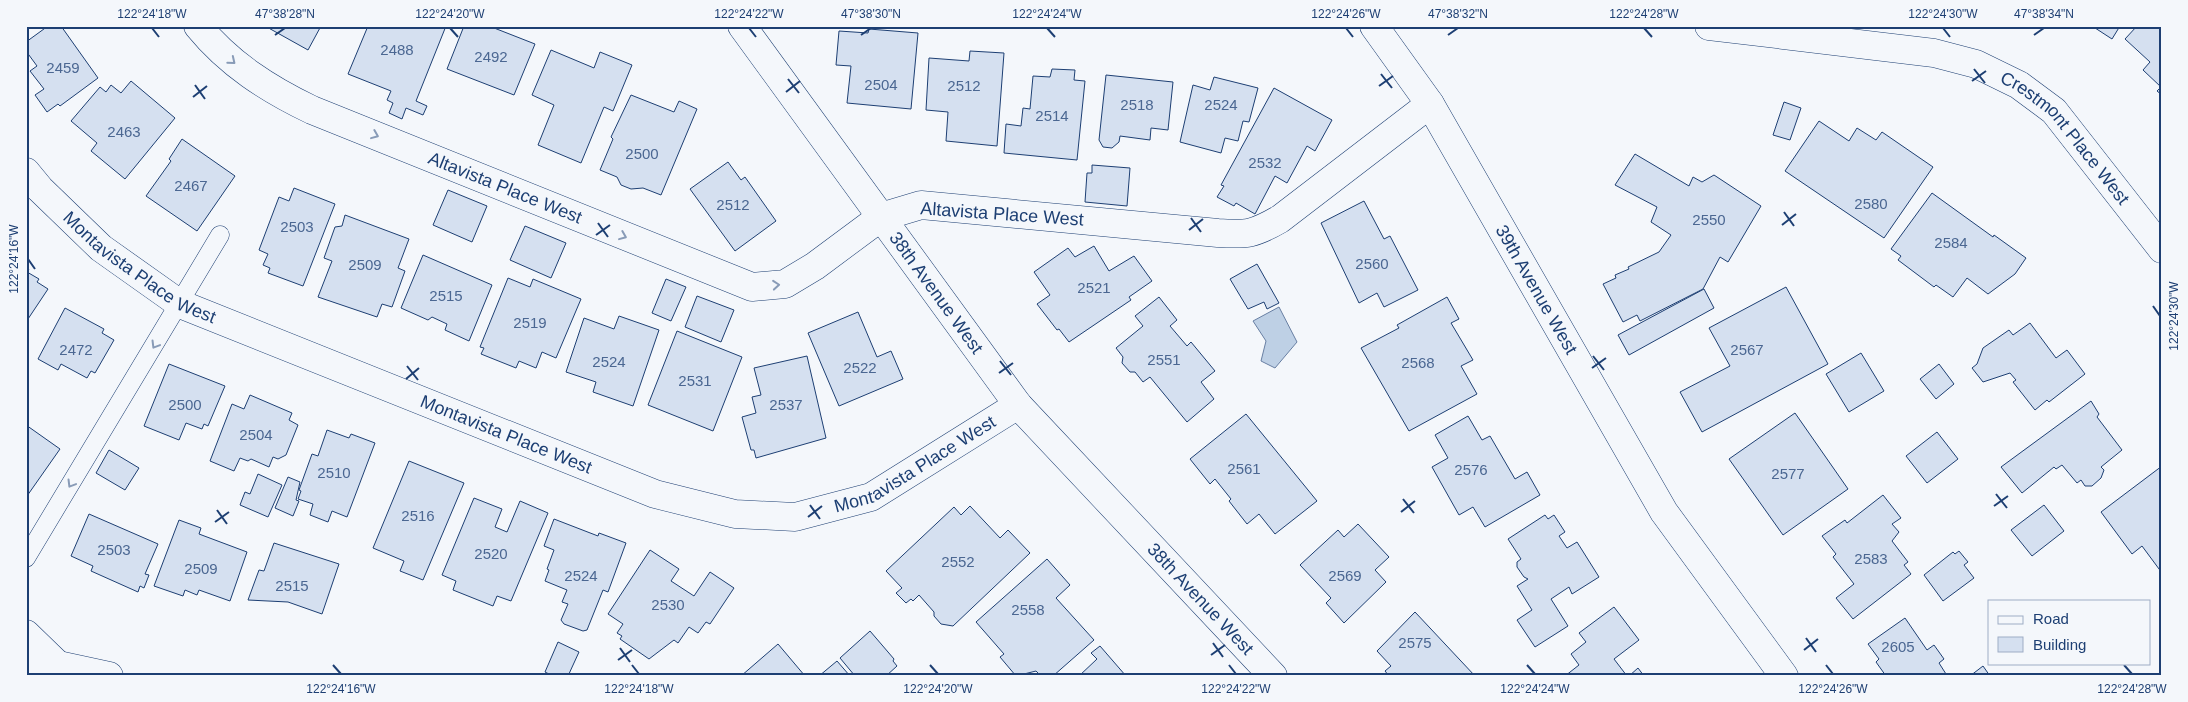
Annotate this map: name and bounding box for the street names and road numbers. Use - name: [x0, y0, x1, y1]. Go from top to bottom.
- street label: Crestmont Place West: [1997, 68, 2133, 208]
- street label: Altavista Place West: [425, 148, 585, 228]
- street label: Altavista Place West: [920, 198, 1084, 230]
- street label: Montavista Place West: [59, 207, 219, 327]
- street label: 39th Avenue West: [1492, 222, 1581, 358]
- street label: 38th Avenue West: [885, 228, 987, 357]
- street label: Montavista Place West: [418, 391, 595, 478]
- street label: Montavista Place West: [832, 412, 999, 516]
- street label: 38th Avenue West: [1143, 539, 1258, 659]

